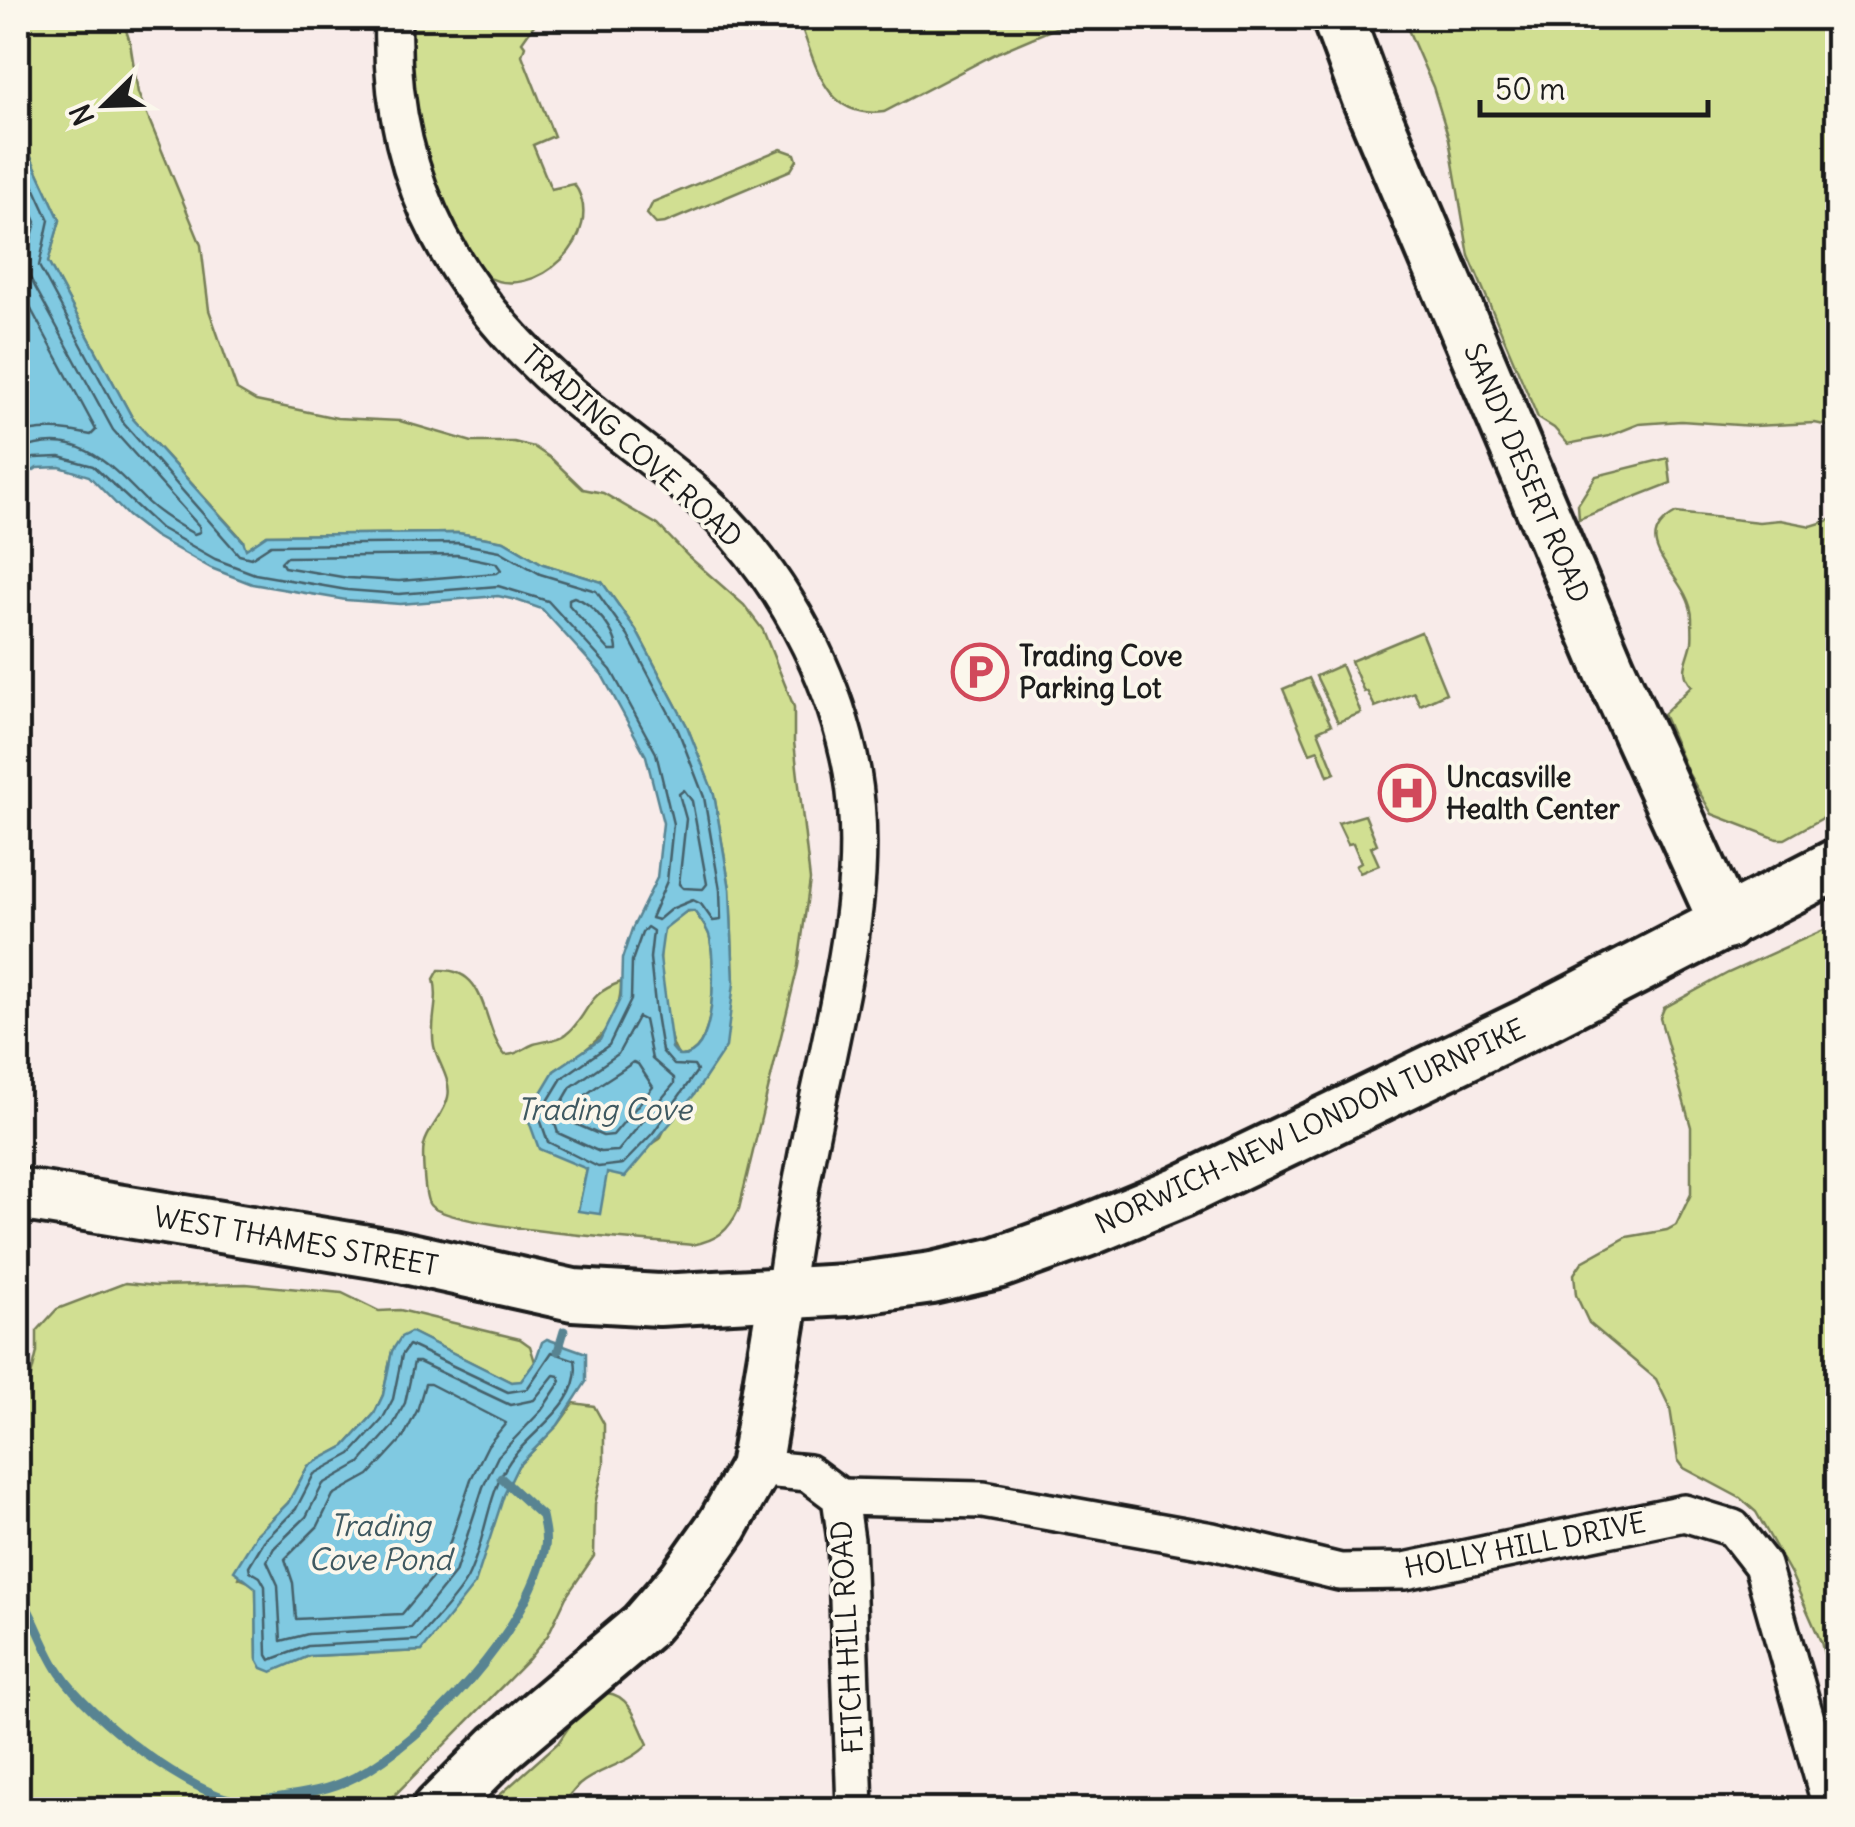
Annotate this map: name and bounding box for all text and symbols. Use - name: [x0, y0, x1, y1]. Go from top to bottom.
- north arrow: [55, 55, 155, 155]
- scale bar: [1480, 55, 1708, 117]
- text: 50 m: [1495, 70, 1565, 108]
- text: N: [62, 99, 102, 131]
- street label: TRADING COVE ROAD: [514, 337, 750, 555]
- street label: SANDY DESERT ROAD: [1456, 338, 1598, 608]
- place label: Trading Cove Parking Lot: [1019, 638, 1183, 706]
- parking icon: Trading Cove Parking Lot: [950, 642, 1010, 702]
- place label: Uncasville Health Center: [1446, 759, 1620, 827]
- hospital icon: Uncasville Health Center: [1377, 763, 1437, 823]
- street label: NORWICH-NEW LONDON TURNPIKE: [1089, 1010, 1531, 1242]
- water label: Trading Cove: [516, 1090, 693, 1128]
- street label: WEST THAMES STREET: [151, 1198, 441, 1284]
- street label: HOLLY HILL DRIVE: [1401, 1504, 1649, 1586]
- water label: Trading Cove Pond: [308, 1506, 455, 1578]
- street label: FITCH HILL ROAD: [823, 1519, 871, 1755]

